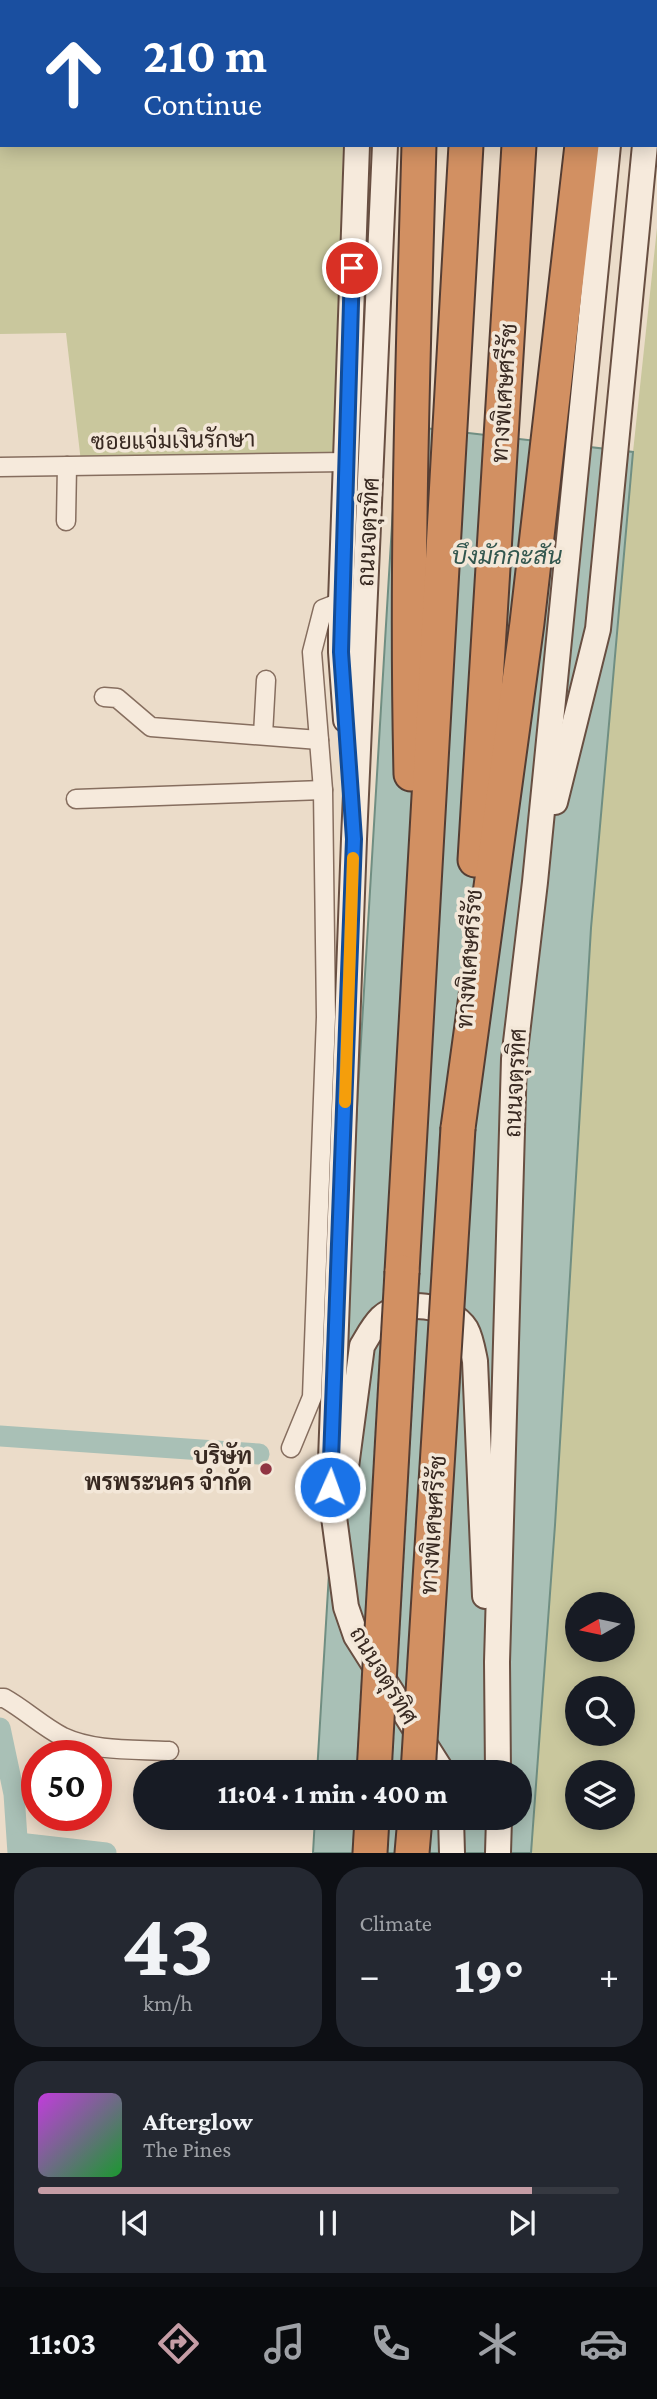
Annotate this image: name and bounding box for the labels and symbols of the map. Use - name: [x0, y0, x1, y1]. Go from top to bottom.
- pin: [322, 238, 382, 298]
- street label: ทางพิเศษศรีรัช: [484, 322, 522, 464]
- street label: ซอยแจ่มเงินรักษา: [91, 425, 255, 454]
- street label: ถนนจตุรทิศ: [351, 477, 387, 588]
- water label: บึงมักกะสัน: [452, 542, 562, 569]
- street label: ทางพิเศษศรีรัช: [449, 888, 487, 1030]
- street label: ถนนจตุรทิศ: [498, 1028, 534, 1139]
- place label: บริษัท พรพระนคร จำกัด: [85, 1441, 252, 1495]
- position arrow: [293, 1450, 367, 1524]
- street label: ทางพิเศษศรีรัช: [413, 1454, 451, 1596]
- marker: บริษัท พรพระนคร จำกัด: [258, 1461, 274, 1477]
- north arrow: [565, 1592, 635, 1662]
- street label: ถนนจตุรทิศ: [342, 1621, 424, 1730]
- speed limit sign: 50: [21, 1740, 112, 1831]

